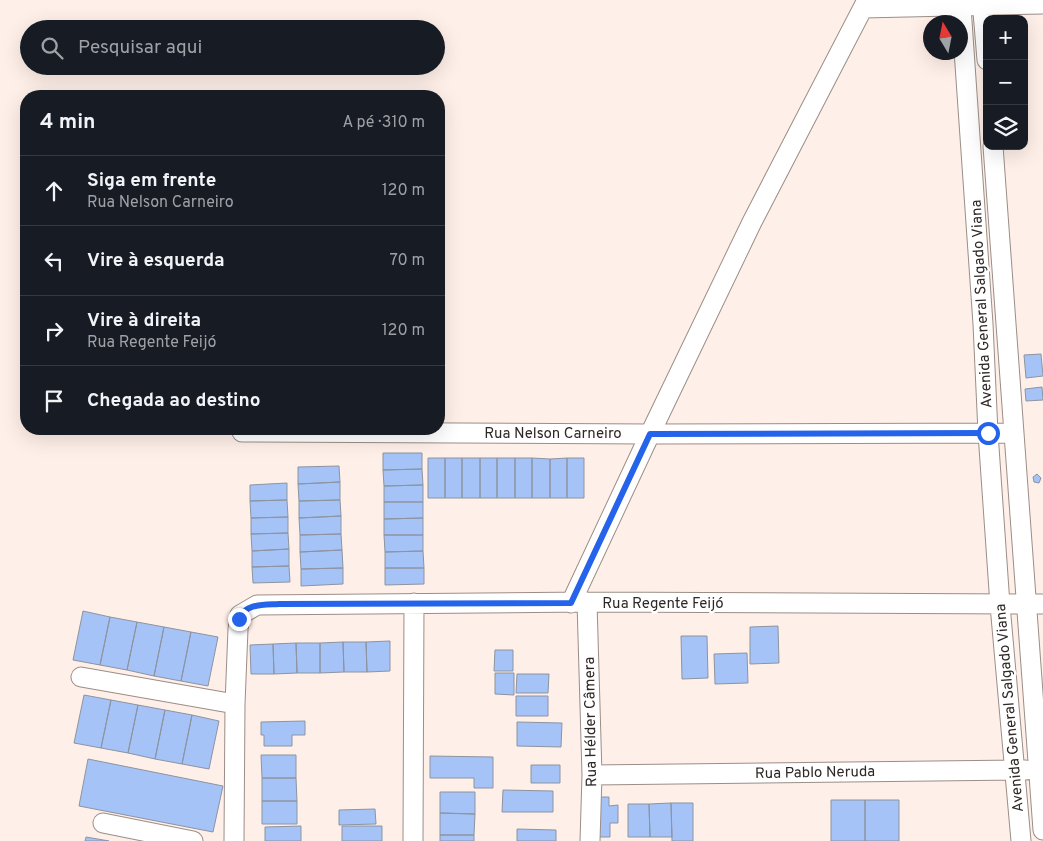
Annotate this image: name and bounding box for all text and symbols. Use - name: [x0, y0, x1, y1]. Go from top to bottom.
- north arrow: [923, 15, 968, 60]
- map controls: [983, 15, 1028, 150]
- button: +: [983, 15, 1028, 60]
- search box: [20, 20, 445, 75]
- icon: search: [38, 34, 66, 62]
- text: Pesquisar aqui: [78, 36, 202, 60]
- button: −: [983, 60, 1028, 105]
- button: layers: [983, 105, 1028, 150]
- text: 4 min: [40, 109, 96, 136]
- text: A pé · 310 m: [342, 113, 425, 133]
- text: Siga em frente: [87, 169, 216, 193]
- icon: ahead: [40, 177, 68, 205]
- text: 120 m: [382, 181, 425, 201]
- text: Rua Nelson Carneiro: [87, 193, 234, 213]
- street label: Avenida General Salgado Viana: [968, 199, 997, 409]
- icon: left: [40, 247, 68, 275]
- text: Vire à esquerda: [87, 249, 225, 273]
- text: 70 m: [390, 251, 425, 271]
- text: Vire à direita: [87, 309, 201, 333]
- icon: right: [40, 317, 68, 345]
- text: 120 m: [382, 321, 425, 341]
- text: Rua Regente Feijó: [87, 333, 216, 353]
- icon: arrive: [40, 387, 68, 415]
- text: Chegada ao destino: [87, 389, 261, 413]
- route start: [977, 422, 1000, 445]
- street label: Rua Nelson Carneiro: [484, 425, 622, 444]
- street label: Rua Regente Feijó: [602, 595, 724, 614]
- street label: Avenida General Salgado Viana: [992, 603, 1029, 813]
- route end: [228, 608, 251, 631]
- street label: Rua Hélder Câmera: [581, 657, 602, 787]
- street label: Rua Pablo Neruda: [755, 763, 875, 784]

